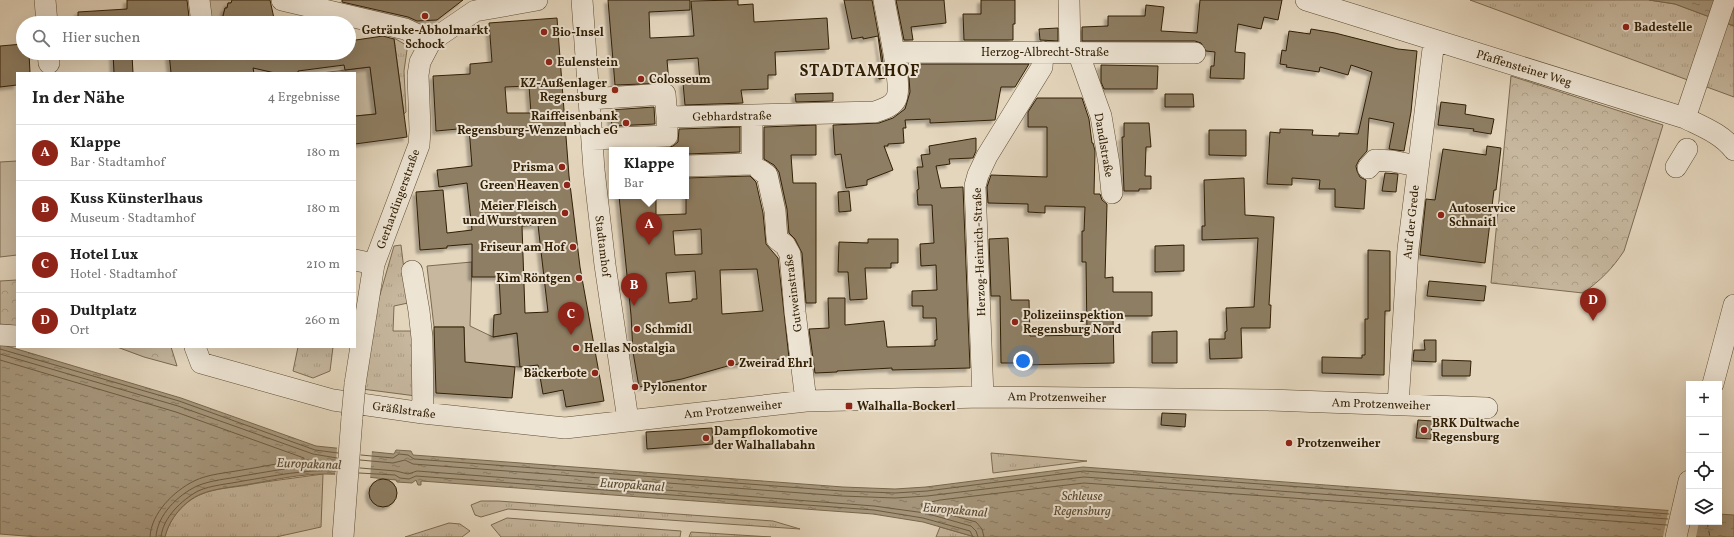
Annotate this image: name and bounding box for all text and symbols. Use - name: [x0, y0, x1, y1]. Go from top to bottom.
- marker: Getränke-Abholmarkt Schock: [420, 11, 430, 21]
- search box: [16, 16, 356, 60]
- place label: Badestelle: [1634, 20, 1692, 36]
- marker: Badestelle: [1621, 22, 1631, 32]
- place label: Getränke-Abholmarkt Schock: [362, 23, 489, 53]
- place label: Bio-Insel: [552, 25, 604, 41]
- icon: search: [30, 27, 52, 49]
- marker: Bio-Insel: [539, 27, 549, 37]
- text: Hier suchen: [62, 28, 140, 49]
- street label: Herzog-Albrecht-Straße: [981, 45, 1109, 61]
- street label: Pfaffensteiner Weg: [1474, 47, 1573, 91]
- place label: Eulenstein: [557, 55, 618, 71]
- marker: Eulenstein: [544, 57, 554, 67]
- district label: STADTAMHOF: [800, 61, 920, 83]
- place label: Colosseum: [649, 72, 711, 88]
- marker: Colosseum: [636, 74, 646, 84]
- place label: KZ-Außenlager Regensburg: [520, 76, 607, 106]
- marker: KZ-Außenlager Regensburg: [610, 85, 620, 95]
- text: In der Nähe: [32, 87, 125, 110]
- text: 4 Ergebnisse: [267, 89, 340, 107]
- street label: Gebhardstraße: [692, 108, 772, 126]
- place label: Raiffeisenbank Regensburg-Wenzenbach eG: [457, 109, 619, 139]
- street label: Dandlstraße: [1089, 112, 1117, 179]
- marker: Raiffeisenbank Regensburg-Wenzenbach eG: [621, 118, 631, 128]
- text: Klappe: [70, 133, 121, 154]
- text: A: [40, 144, 50, 162]
- text: 180 m: [306, 144, 340, 162]
- street label: Gerhardingerstraße: [373, 147, 425, 252]
- popup: [609, 147, 689, 199]
- text: Bar · Stadtamhof: [70, 154, 165, 172]
- text: Klappe: [624, 154, 674, 175]
- place label: Prisma: [513, 160, 554, 176]
- marker: Prisma: [557, 162, 567, 172]
- text: Bar: [624, 175, 644, 193]
- place label: Green Heaven: [480, 178, 559, 194]
- marker: Green Heaven: [562, 180, 572, 190]
- street label: Auf der Grede: [1400, 184, 1424, 260]
- street label: Herzog-Heinrich-Straße: [970, 187, 990, 317]
- text: Kuss Künsterlhaus: [70, 189, 203, 210]
- place label: Meier Fleisch und Wurstwaren: [463, 199, 557, 229]
- text: B: [41, 200, 49, 218]
- text: 180 m: [306, 200, 340, 218]
- place label: Autoservice Schnaitl: [1449, 201, 1516, 231]
- marker: Meier Fleisch und Wurstwaren: [560, 208, 570, 218]
- text: Museum · Stadtamhof: [70, 210, 195, 228]
- marker: Autoservice Schnaitl: [1436, 210, 1446, 220]
- pin: A: [636, 212, 662, 245]
- street label: Stadtamhof: [590, 214, 614, 280]
- place label: Friseur am Hof: [480, 240, 566, 256]
- marker: Friseur am Hof: [568, 242, 578, 252]
- text: Hotel Lux: [70, 245, 138, 266]
- street label: Gutweinstraße: [781, 253, 807, 333]
- text: C: [41, 256, 49, 274]
- text: 210 m: [306, 256, 340, 274]
- text: Hotel · Stadtamhof: [70, 266, 176, 284]
- place label: Kim Röntgen: [496, 271, 571, 287]
- marker: Kim Röntgen: [574, 273, 584, 283]
- pin: B: [621, 273, 647, 306]
- pin: D: [1580, 288, 1606, 321]
- text: Dultplatz: [70, 301, 137, 322]
- pin: C: [558, 302, 584, 335]
- place label: Polizeiinspektion Regensburg Nord: [1023, 308, 1124, 338]
- text: D: [40, 312, 50, 330]
- text: 260 m: [305, 312, 340, 330]
- marker: Polizeiinspektion Regensburg Nord: [1010, 317, 1020, 327]
- text: Ort: [70, 322, 90, 340]
- place label: Schmidl: [645, 322, 692, 338]
- marker: Schmidl: [632, 324, 642, 334]
- place label: Hellas Nostalgia: [584, 341, 676, 357]
- marker: Hellas Nostalgia: [571, 343, 581, 353]
- your location: [1013, 351, 1033, 371]
- place label: Zweirad Ehrl: [739, 356, 813, 372]
- marker: Zweirad Ehrl: [726, 358, 736, 368]
- place label: Bäckerbote: [523, 366, 587, 382]
- marker: Bäckerbote: [590, 368, 600, 378]
- place label: Pylonentor: [643, 380, 707, 396]
- map controls: [1686, 381, 1722, 525]
- button: +: [1686, 381, 1722, 417]
- marker: Pylonentor: [630, 382, 640, 392]
- street label: Am Protzenweiher: [1007, 389, 1107, 407]
- street label: Am Protzenweiher: [1331, 395, 1431, 415]
- street label: Am Protzenweiher: [683, 397, 783, 423]
- street label: Gräßlstraße: [371, 399, 437, 423]
- place label: Walhalla-Bockerl: [857, 399, 956, 415]
- marker: Walhalla-Bockerl: [844, 401, 854, 411]
- place label: BRK Dultwache Regensburg: [1432, 416, 1519, 446]
- button: −: [1686, 417, 1722, 453]
- place label: Dampflokomotive der Walhallabahn: [714, 424, 818, 454]
- marker: BRK Dultwache Regensburg: [1419, 425, 1429, 435]
- marker: Dampflokomotive der Walhallabahn: [701, 433, 711, 443]
- place label: Protzenweiher: [1297, 436, 1381, 452]
- marker: Protzenweiher: [1284, 438, 1294, 448]
- button: locate: [1686, 453, 1722, 489]
- water label: Europakanal: [276, 455, 343, 475]
- water label: Europakanal: [599, 475, 666, 497]
- water label: Schleuse Regensburg: [1053, 488, 1111, 521]
- button: layers: [1686, 489, 1722, 525]
- water label: Europakanal: [922, 499, 989, 523]

